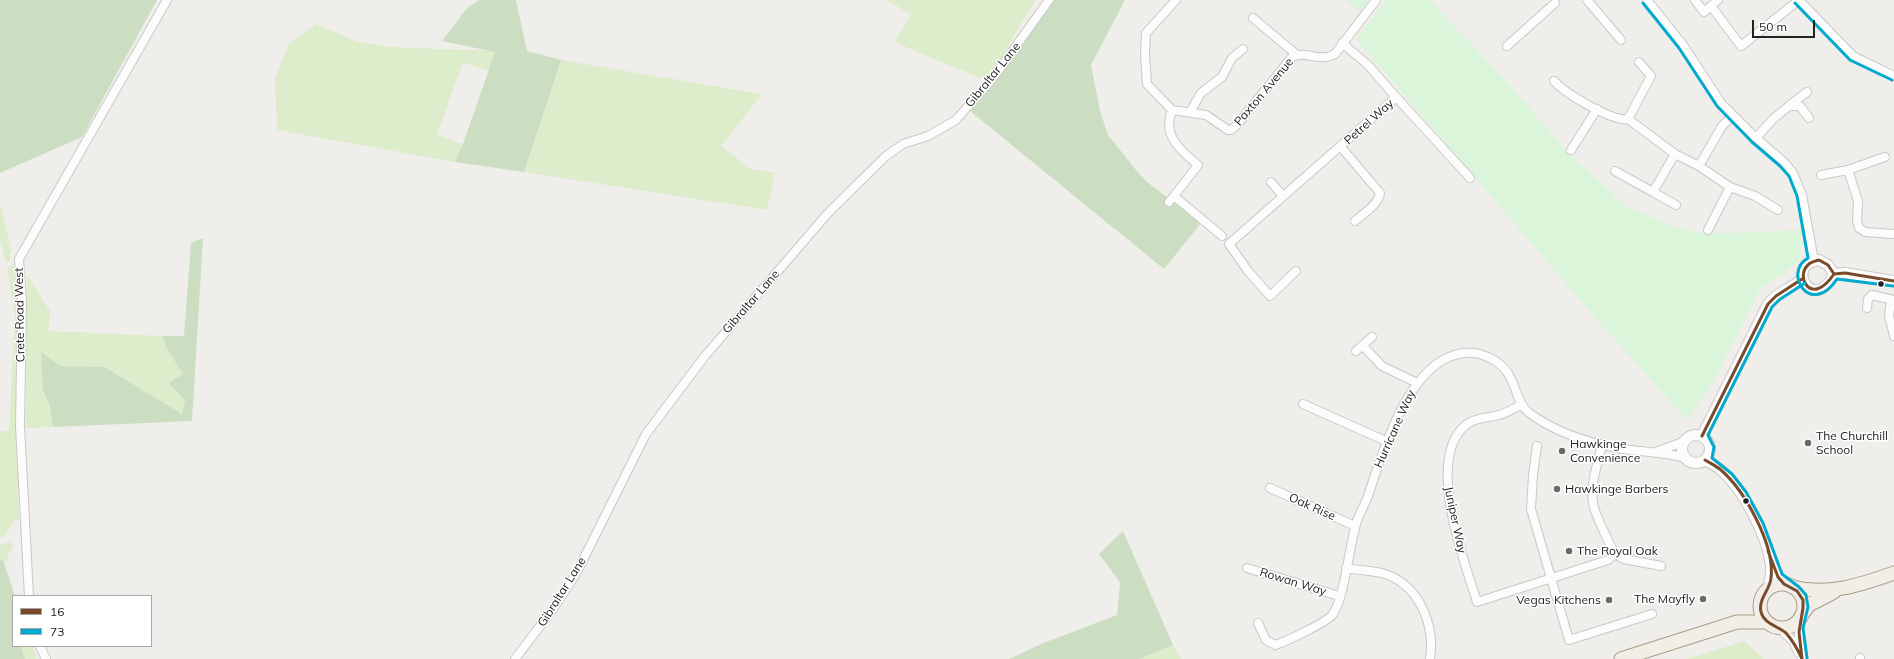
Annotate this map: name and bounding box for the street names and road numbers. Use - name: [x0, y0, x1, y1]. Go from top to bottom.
- street label: Gibraltar Lane: [962, 40, 1024, 110]
- street label: Paxton Avenue: [1231, 55, 1297, 129]
- street label: Petrel Way: [1341, 96, 1397, 148]
- street label: Gibraltar Lane: [720, 267, 782, 337]
- street label: Crete Road West: [12, 268, 28, 362]
- street label: Hurricane Way: [1371, 388, 1419, 470]
- street label: Juniper Way: [1441, 485, 1469, 555]
- street label: Oak Rise: [1286, 490, 1338, 524]
- street label: Gibraltar Lane: [535, 555, 589, 629]
- street label: Rowan Way: [1258, 565, 1328, 599]

